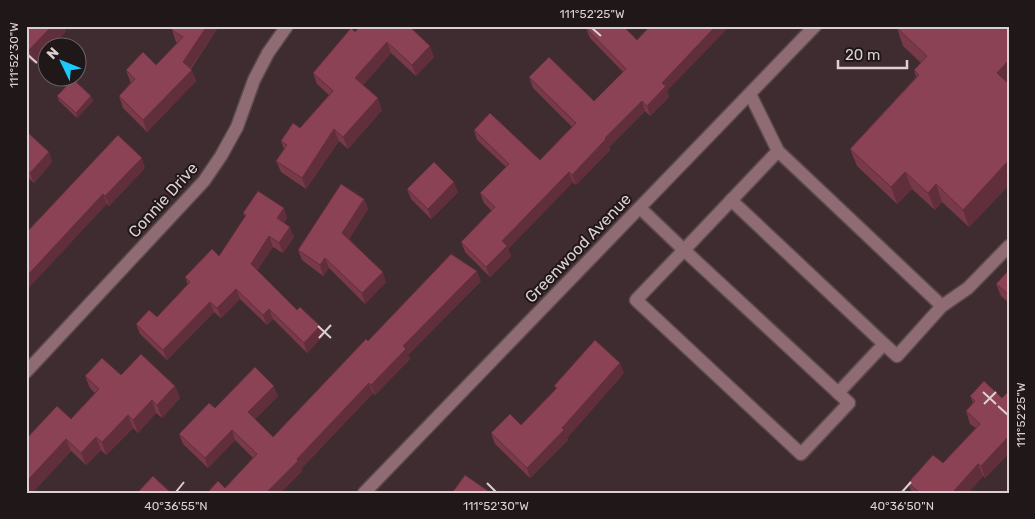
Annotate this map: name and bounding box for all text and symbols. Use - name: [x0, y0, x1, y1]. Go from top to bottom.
- text: 111°52'25"W: [559, 7, 625, 21]
- text: 111°52'30"W: [7, 22, 21, 88]
- north arrow: [38, 38, 88, 88]
- scale bar: [838, 38, 906, 70]
- text: N: [43, 44, 63, 63]
- text: 20 m: [845, 46, 880, 64]
- street label: Connie Drive: [124, 159, 202, 241]
- street label: Greenwood Avenue: [521, 189, 635, 307]
- text: 111°52'25"W: [1014, 382, 1028, 448]
- text: 40°36'55"N: [144, 499, 208, 513]
- text: 111°52'30"W: [463, 499, 529, 513]
- text: 40°36'50"N: [870, 499, 934, 513]

